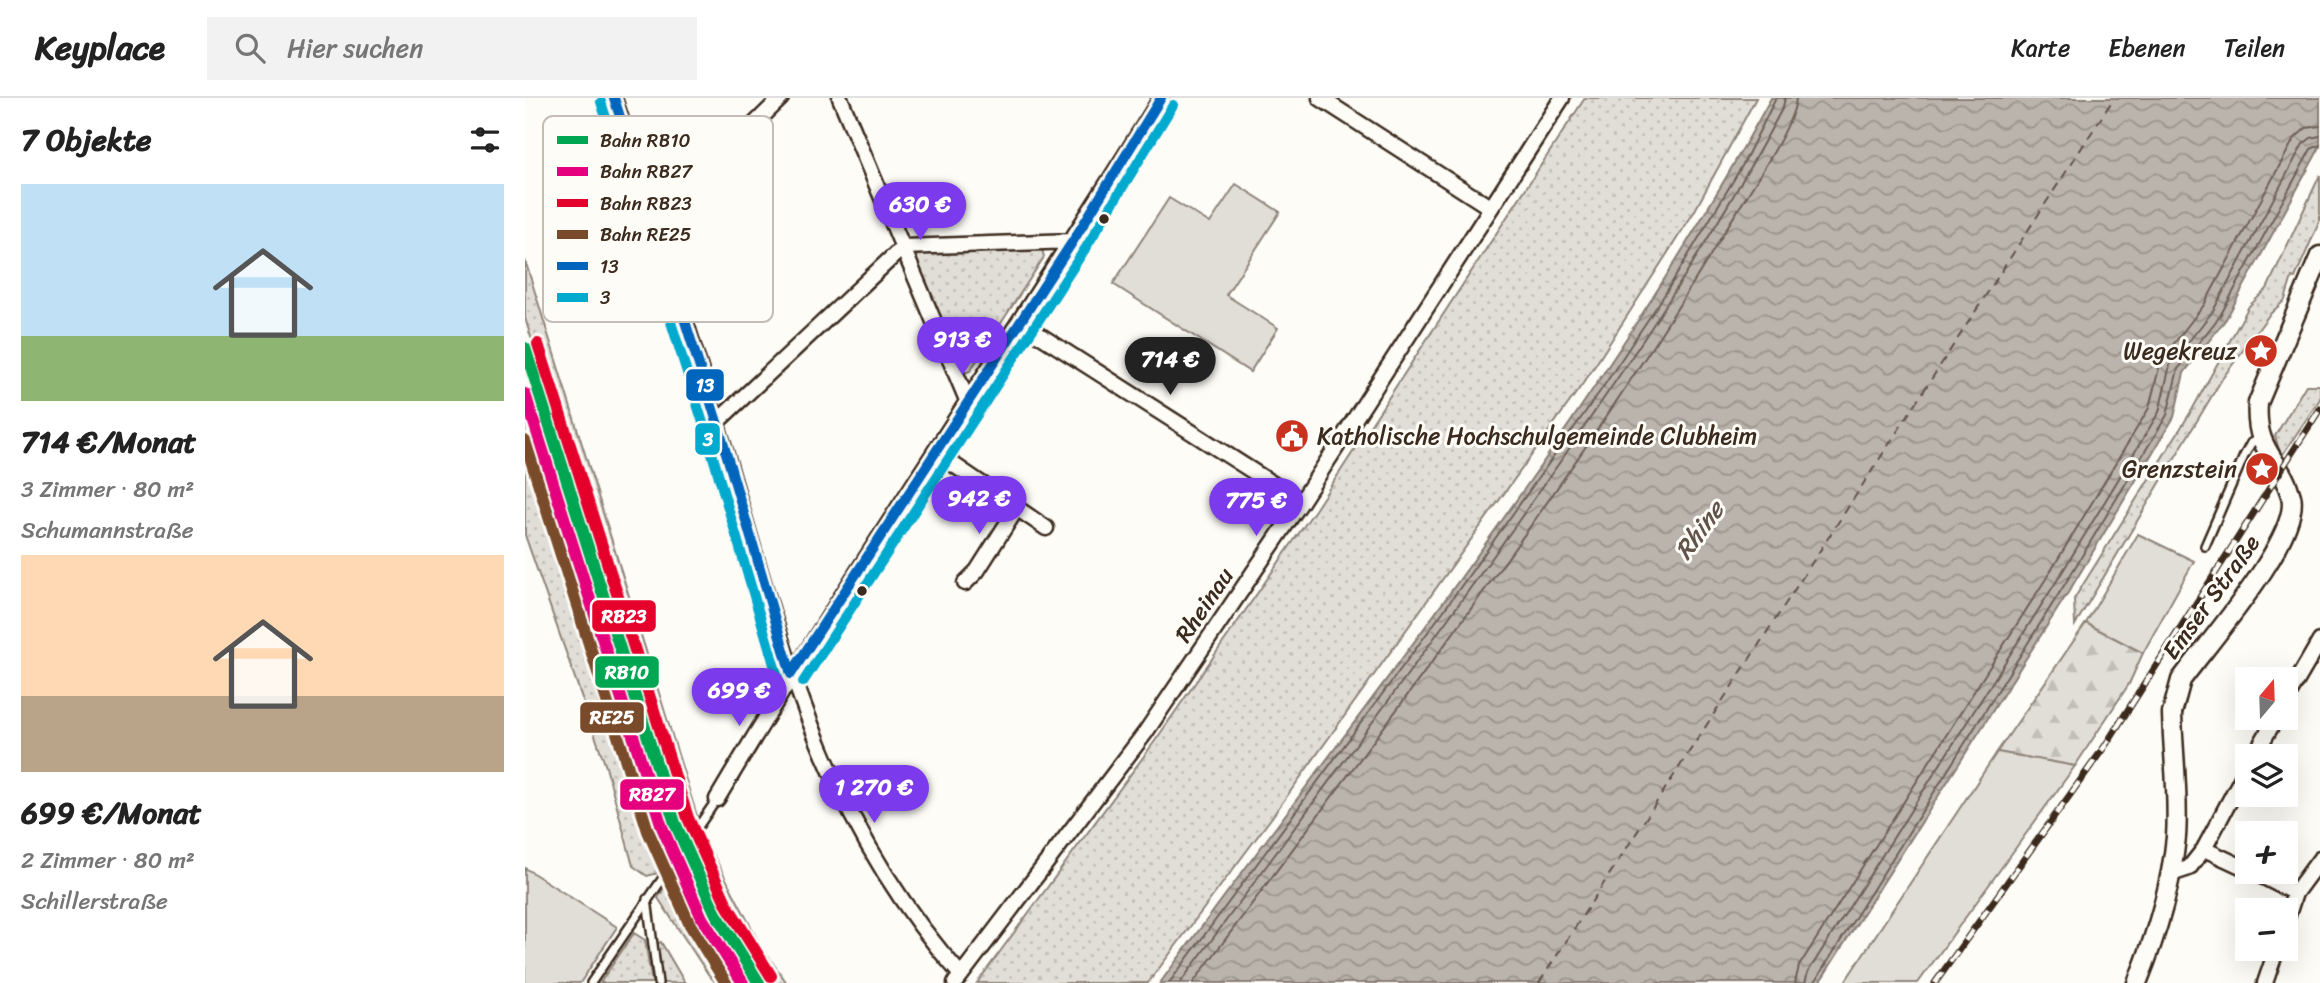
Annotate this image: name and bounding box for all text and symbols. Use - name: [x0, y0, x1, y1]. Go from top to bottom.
- search box: [207, 17, 697, 80]
- text: Keyplace: [35, 19, 165, 77]
- text: Hier suchen: [287, 25, 423, 71]
- text: Karte: [2011, 27, 2070, 69]
- text: Ebenen: [2108, 27, 2186, 69]
- text: Teilen: [2224, 27, 2285, 69]
- icon: search: [231, 29, 269, 67]
- text: 7 Objekte: [21, 113, 151, 167]
- legend: [543, 116, 773, 322]
- icon: filters: [466, 121, 504, 159]
- text: Bahn RB10: [600, 124, 691, 157]
- text: Bahn RB27: [600, 155, 693, 188]
- pin: 630 €: [871, 183, 969, 242]
- text: 630 €: [889, 184, 951, 225]
- text: Bahn RB23: [600, 187, 692, 220]
- unlabelled marker: [1097, 212, 1111, 226]
- text: Bahn RE25: [600, 218, 692, 251]
- icon: home: [200, 230, 326, 356]
- text: 13: [600, 250, 619, 283]
- text: 3: [600, 281, 611, 314]
- pin: 913 €: [913, 317, 1011, 377]
- text: 913 €: [933, 319, 991, 360]
- place label: Wegekreuz: [2123, 330, 2238, 372]
- place icon: Wegekreuz: [2242, 332, 2280, 370]
- pin: 714 €: [1121, 338, 1219, 397]
- text: 714 €: [1141, 339, 1199, 380]
- line badge: 13: [685, 368, 725, 402]
- text: 13: [696, 369, 715, 402]
- text: 714 €/Monat: [21, 415, 196, 469]
- place label: Katholische Hochschulgemeinde Clubheim: [1317, 415, 1757, 457]
- public building icon: Katholische Hochschulgemeinde Clubheim: [1273, 417, 1311, 455]
- line badge: 3: [694, 422, 721, 456]
- text: 3: [702, 423, 714, 456]
- place label: Grenzstein: [2122, 448, 2237, 490]
- place icon: Grenzstein: [2243, 450, 2281, 488]
- text: 3 Zimmer · 80 m²: [21, 469, 194, 510]
- pin: 942 €: [930, 476, 1028, 536]
- text: 942 €: [947, 478, 1011, 519]
- pin: 775 €: [1207, 478, 1305, 538]
- text: 775 €: [1225, 480, 1287, 521]
- water label: Rhine: [1662, 488, 1738, 569]
- text: Schumannstraße: [21, 510, 193, 551]
- street label: Emser Straße: [2151, 525, 2271, 669]
- street label: Rheinau: [1163, 558, 1245, 652]
- unlabelled marker: [855, 584, 869, 598]
- line badge: RB23: [591, 599, 657, 633]
- text: RB23: [600, 600, 647, 633]
- icon: home: [200, 601, 326, 727]
- line badge: RB10: [594, 655, 660, 689]
- text: RB10: [604, 656, 649, 689]
- north arrow: [2235, 667, 2298, 730]
- map controls: [2235, 667, 2298, 961]
- pin: 699 €: [690, 668, 788, 728]
- text: 699 €: [708, 670, 770, 711]
- line badge: RE25: [579, 701, 645, 734]
- text: RE25: [589, 701, 635, 734]
- button: layers: [2235, 744, 2298, 807]
- pin: 1 270 €: [809, 766, 939, 825]
- text: 1 270 €: [835, 767, 913, 808]
- line badge: RB27: [619, 778, 685, 811]
- text: RB27: [628, 778, 677, 811]
- text: 699 €/Monat: [21, 786, 202, 840]
- button: +: [2235, 821, 2298, 884]
- text: 2 Zimmer · 80 m²: [21, 840, 195, 881]
- text: Schillerstraße: [21, 881, 168, 922]
- button: −: [2235, 898, 2298, 961]

